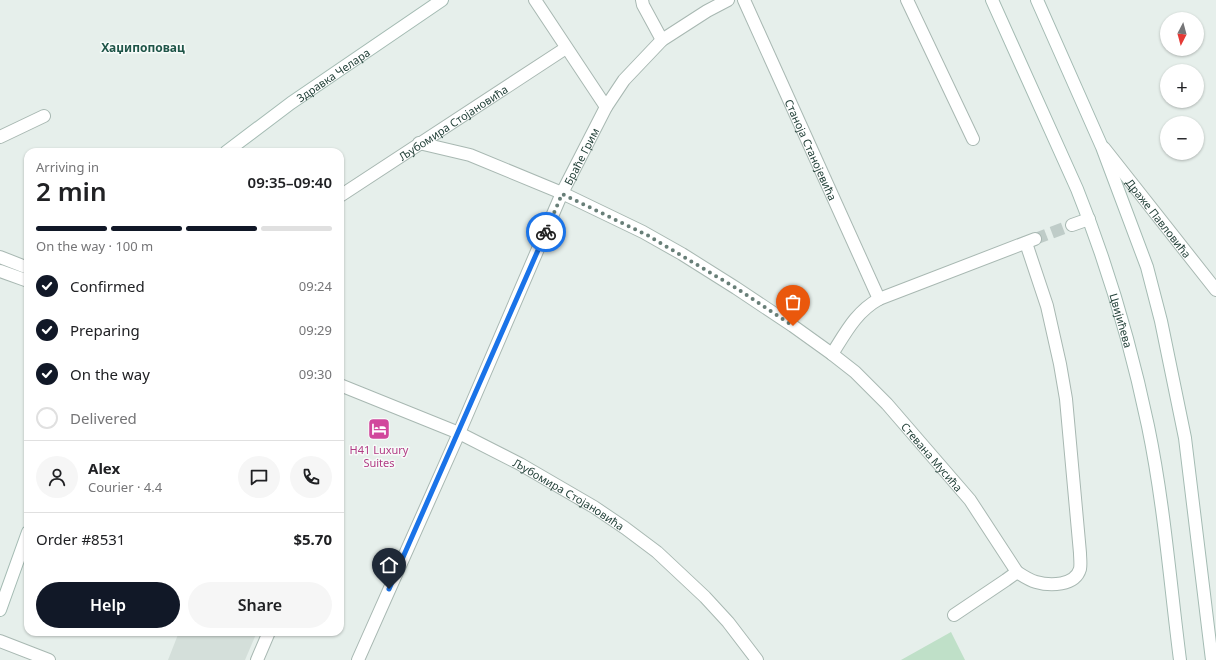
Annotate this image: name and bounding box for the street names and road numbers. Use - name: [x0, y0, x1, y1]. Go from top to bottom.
- street label: Здравка Челара: [293, 44, 372, 105]
- street label: Љубомира Стојановића: [396, 81, 510, 163]
- street label: Станоја Станојевића: [782, 96, 841, 203]
- street label: Браће Грим: [560, 125, 602, 187]
- street label: Драже Павловића: [1123, 175, 1195, 261]
- street label: Цвијићева: [1107, 291, 1137, 349]
- street label: Стевана Мусића: [898, 419, 966, 494]
- street label: Љубомира Стојановића: [511, 454, 628, 533]

